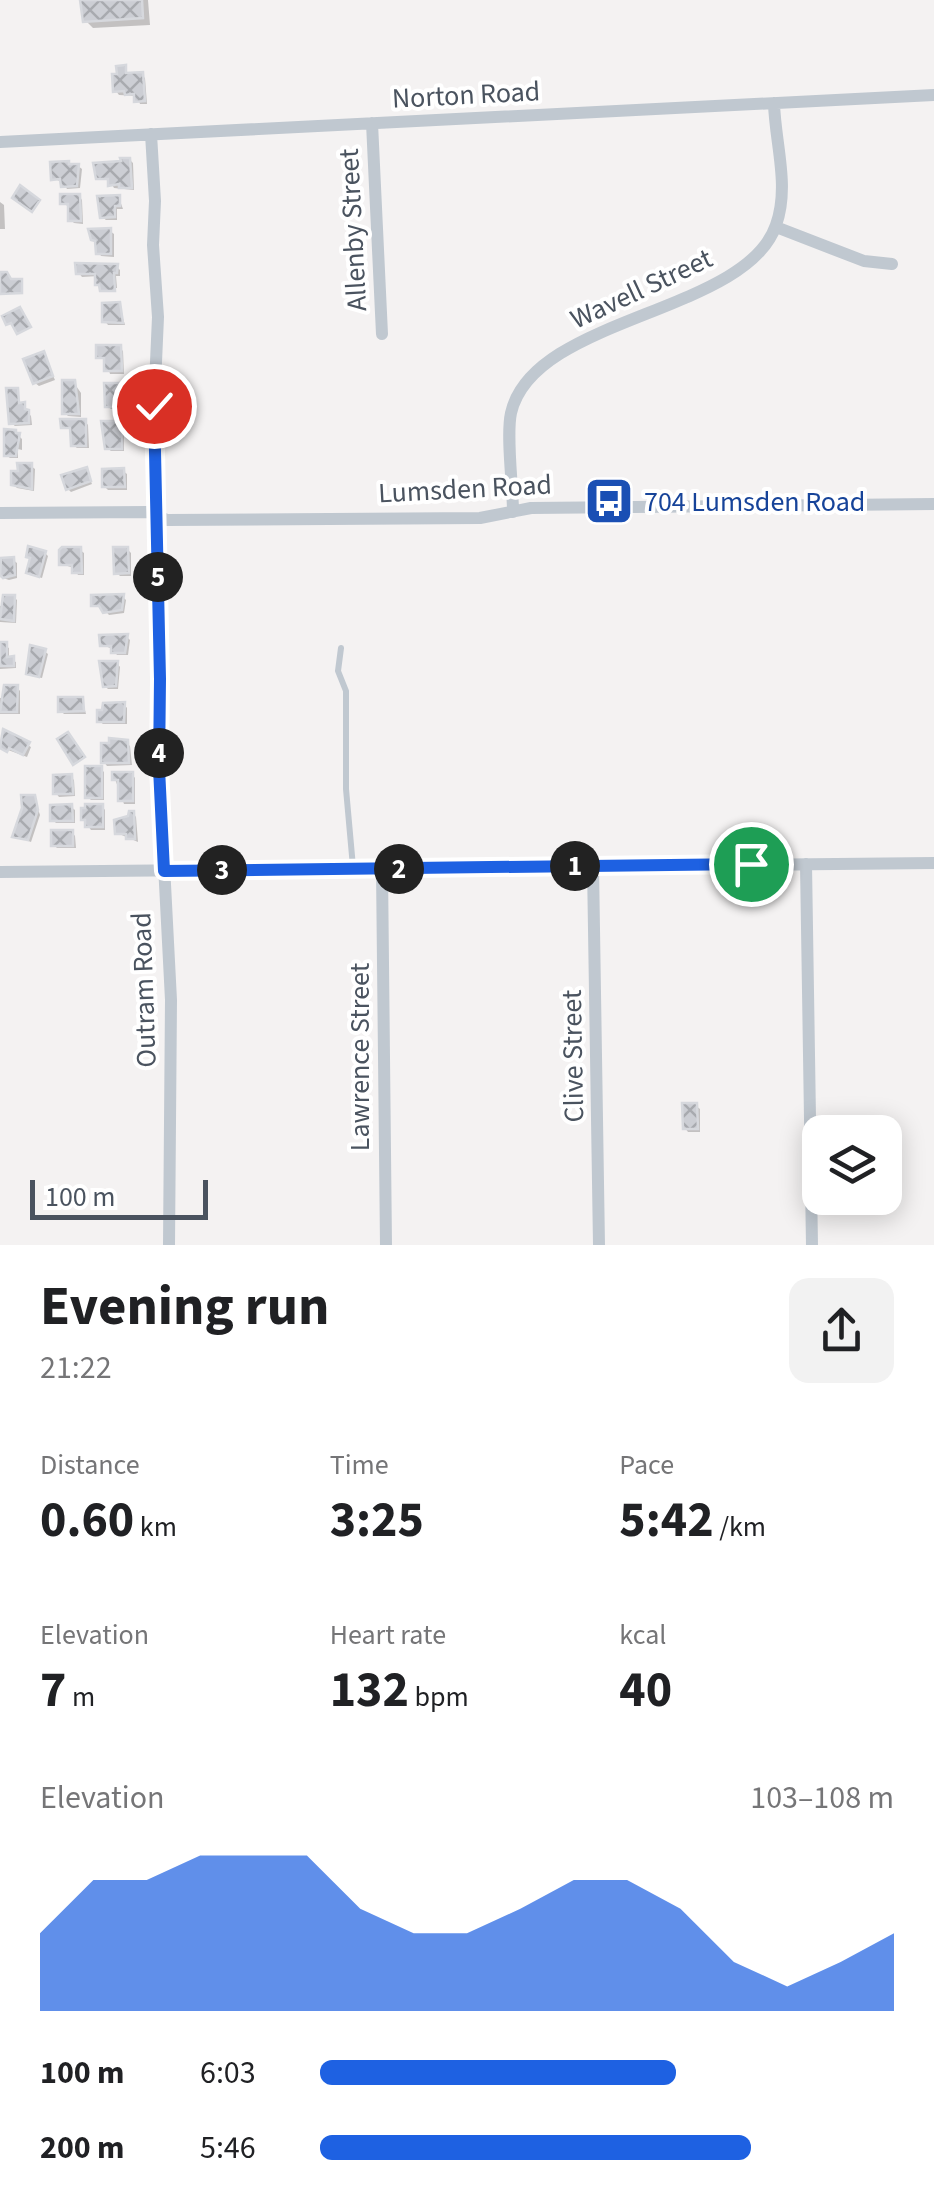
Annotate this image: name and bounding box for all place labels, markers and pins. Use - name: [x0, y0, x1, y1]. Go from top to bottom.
- pin: [112, 364, 197, 449]
- bus stop icon: 704 Lumsden Road: [583, 475, 635, 527]
- place label: 704 Lumsden Road: [644, 482, 865, 522]
- pin: 5: [133, 552, 183, 602]
- pin: 4: [134, 728, 184, 778]
- pin: [709, 822, 794, 907]
- pin: 1: [550, 841, 600, 891]
- pin: 2: [374, 844, 424, 894]
- pin: 3: [197, 845, 247, 895]

